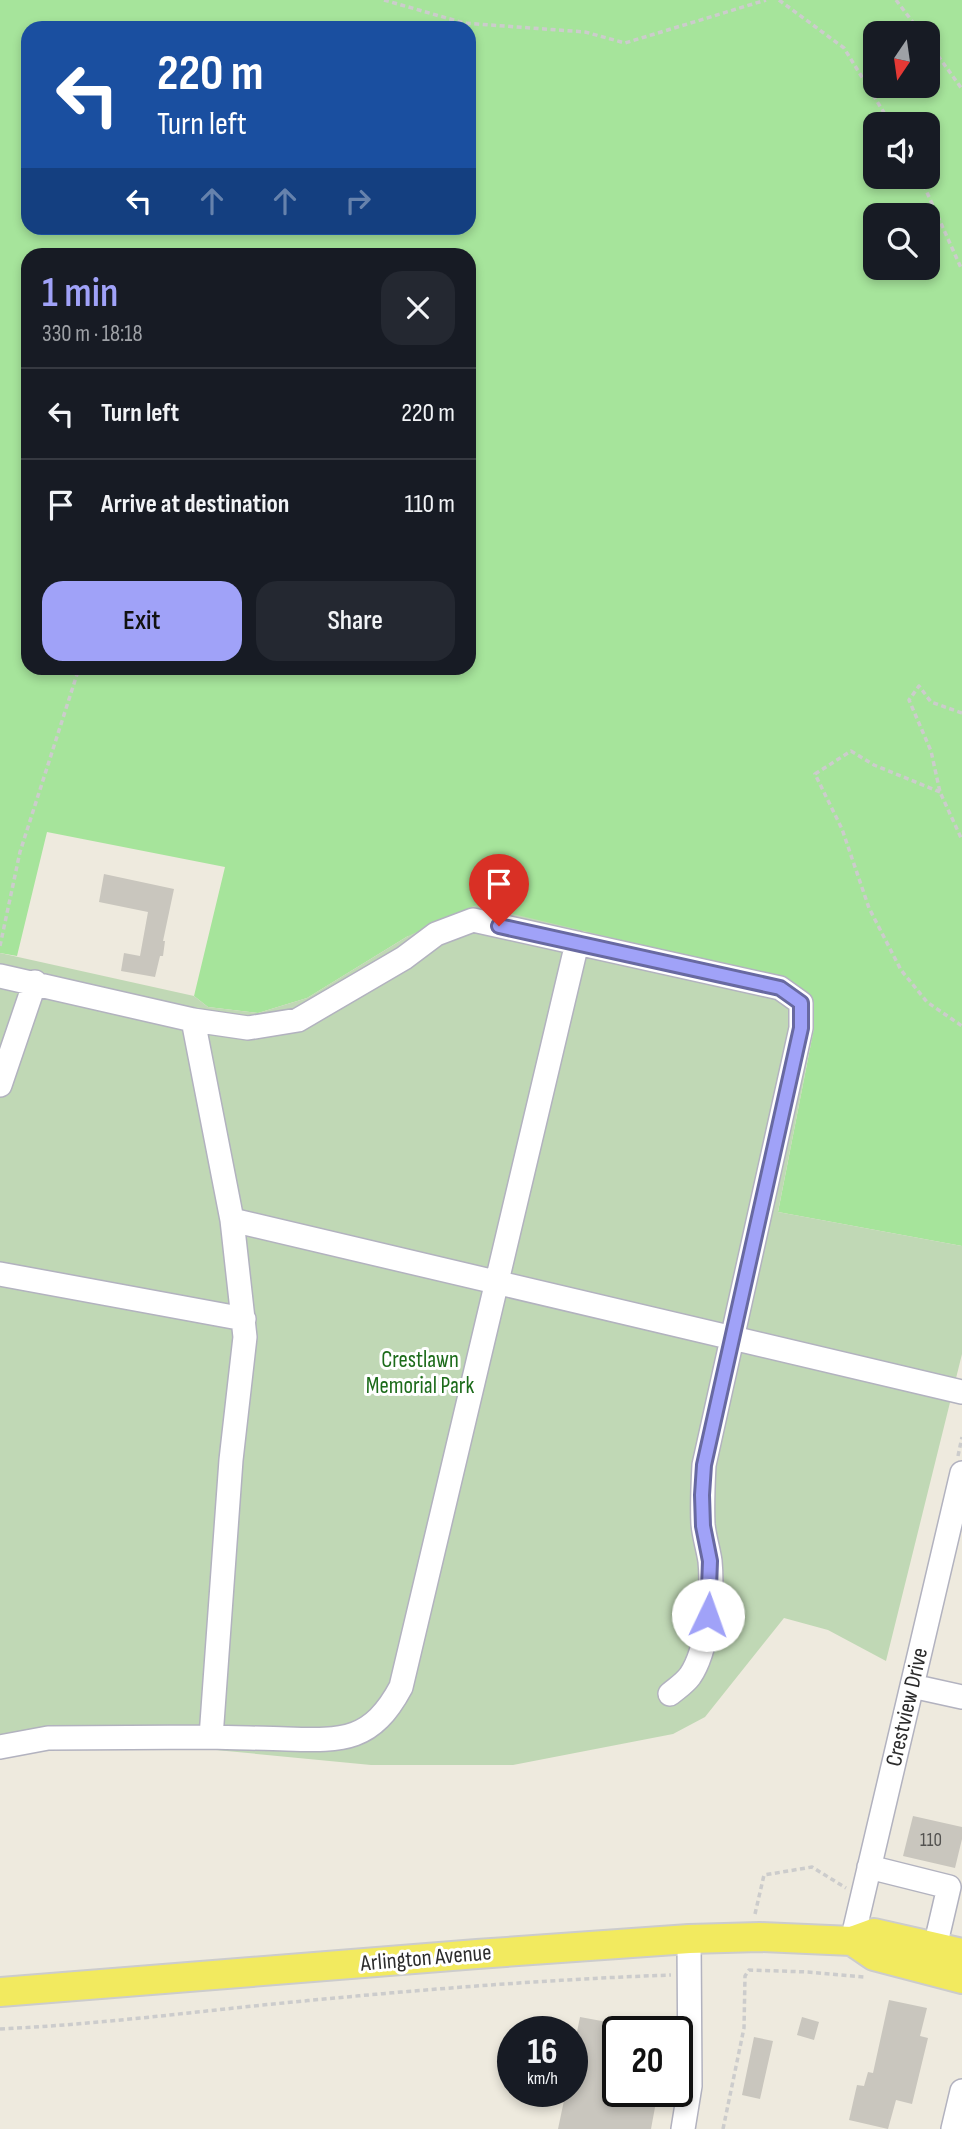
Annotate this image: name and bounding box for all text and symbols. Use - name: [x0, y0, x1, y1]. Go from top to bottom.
- north arrow: [863, 21, 940, 98]
- map controls: [863, 21, 940, 280]
- text: 220 m: [157, 45, 263, 104]
- icon: left: [42, 49, 133, 140]
- text: Turn left: [157, 105, 247, 144]
- button: sound: [863, 112, 940, 189]
- icon: left: [120, 182, 158, 220]
- icon: ahead: [193, 182, 231, 220]
- icon: ahead: [266, 182, 304, 220]
- icon: right: [339, 182, 377, 220]
- button: search: [863, 203, 940, 280]
- text: 1 min: [42, 268, 118, 319]
- button: close: [381, 271, 455, 345]
- text: 330 m · 18:18: [42, 320, 142, 348]
- icon: left: [42, 395, 80, 433]
- text: Turn left: [101, 398, 179, 429]
- text: 220 m: [401, 398, 455, 429]
- icon: arrive: [42, 486, 80, 524]
- text: Arrive at destination: [101, 489, 289, 520]
- text: 110 m: [404, 489, 455, 520]
- button: Exit: [42, 581, 242, 661]
- button: Share: [256, 581, 455, 661]
- pin: [469, 854, 529, 926]
- icon: arrive: [480, 865, 518, 903]
- park label: Crestlawn Memorial Park: [366, 1346, 474, 1400]
- position arrow: [671, 1578, 745, 1652]
- street label: Crestview Drive: [880, 1645, 934, 1769]
- house number: 110: [920, 1829, 942, 1852]
- street label: Arlington Avenue: [359, 1938, 492, 1978]
- speed limit sign: 20: [602, 2016, 693, 2107]
- text: 16: [527, 2031, 558, 2074]
- text: km/h: [527, 2068, 558, 2089]

